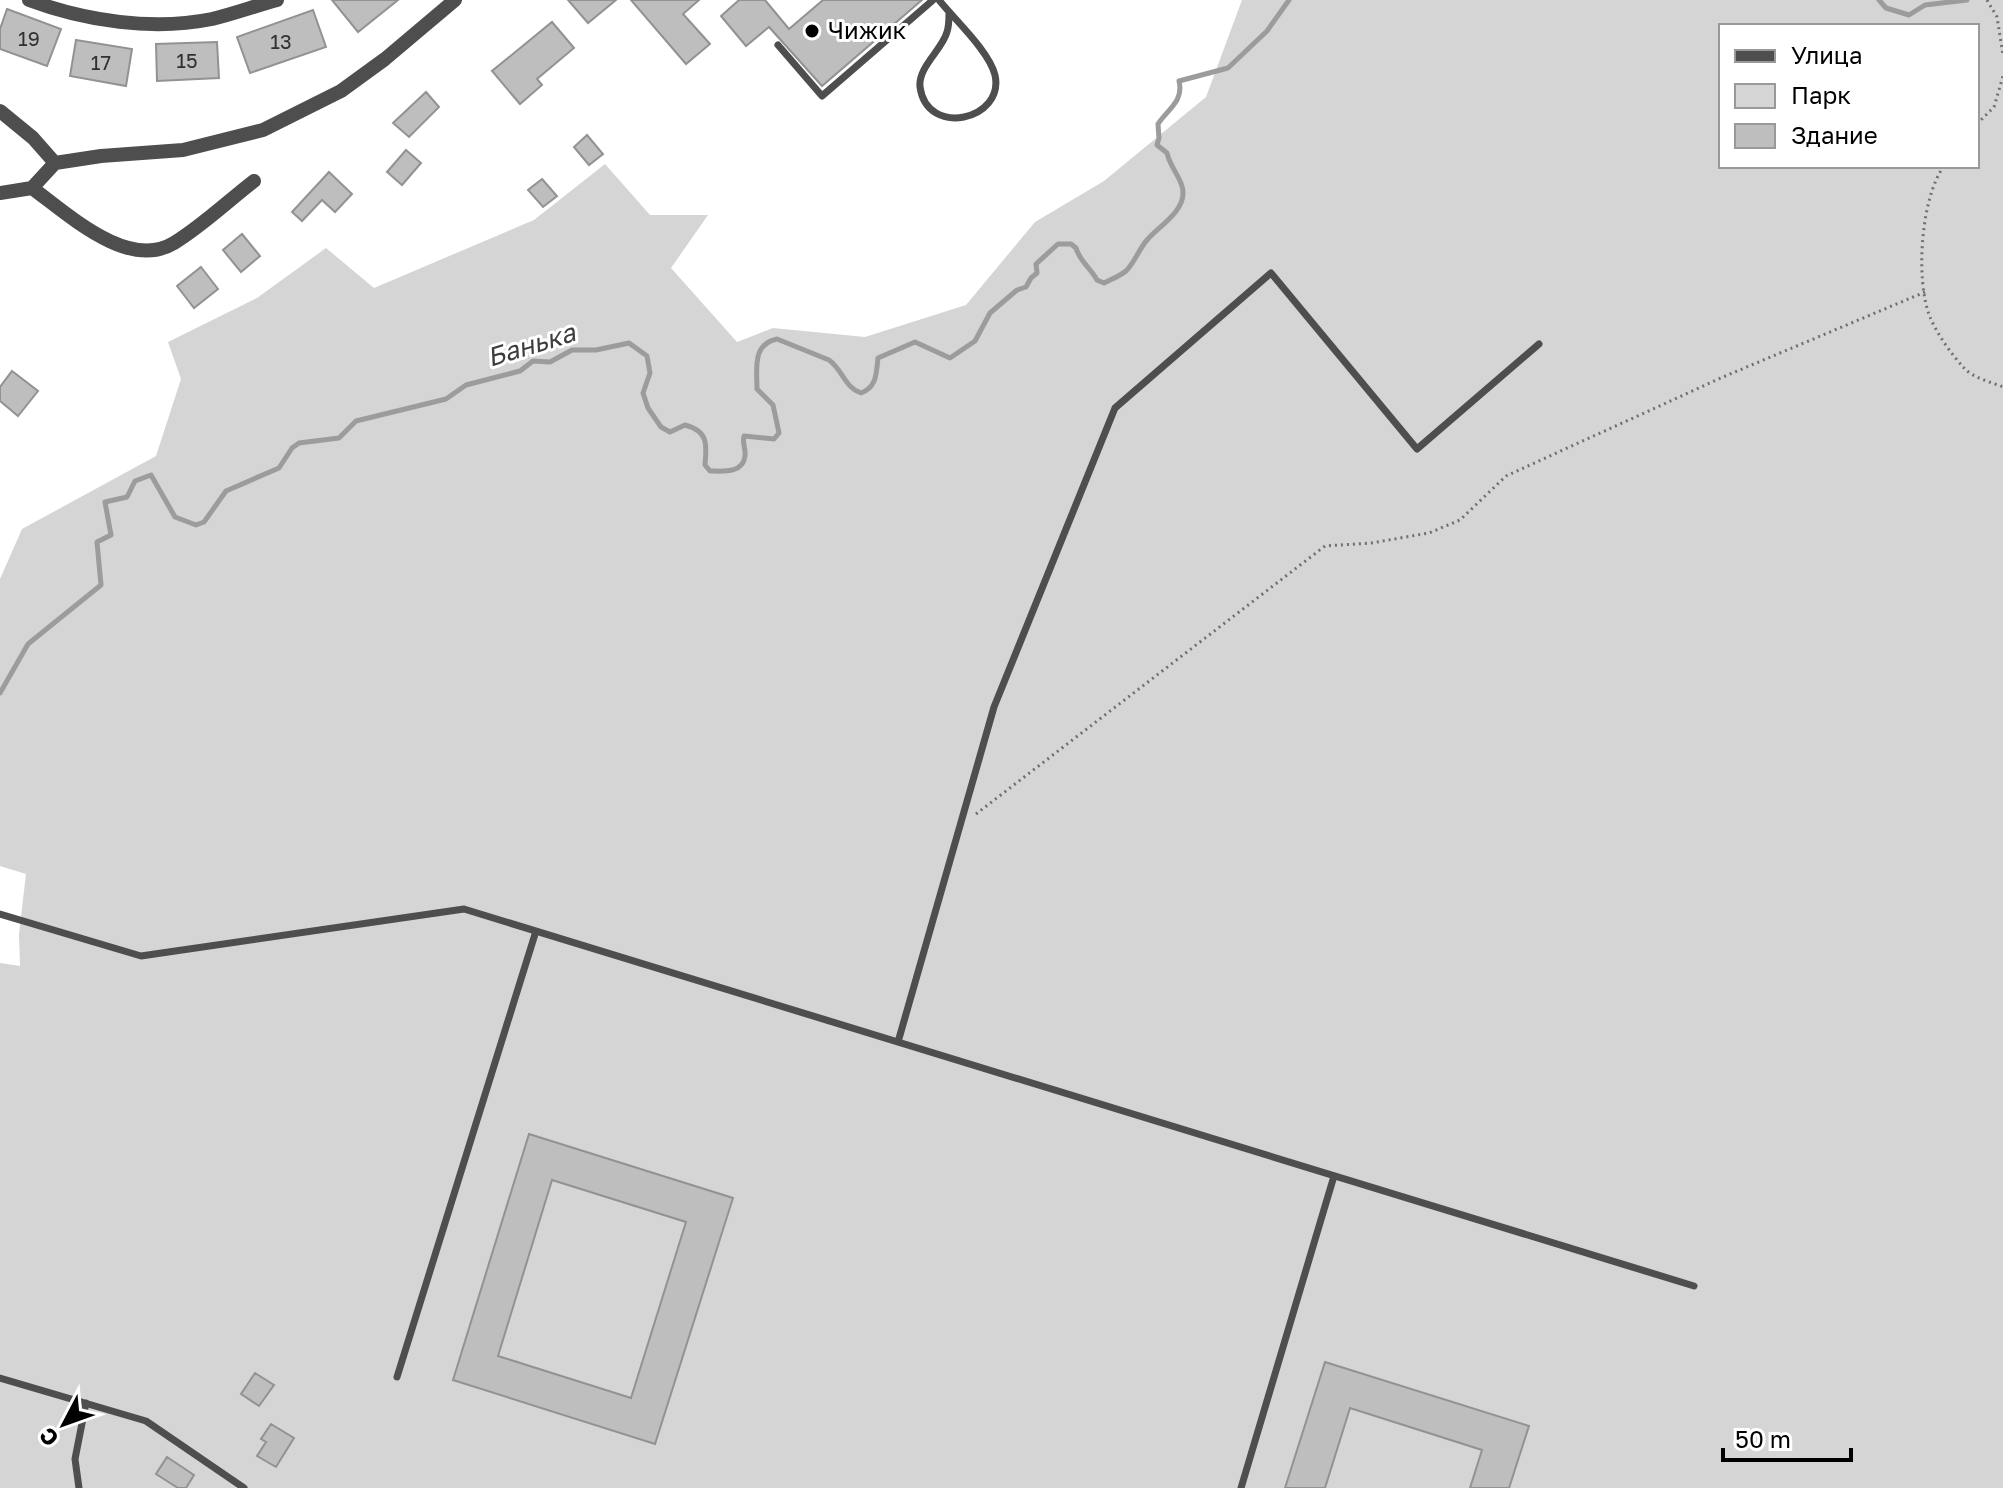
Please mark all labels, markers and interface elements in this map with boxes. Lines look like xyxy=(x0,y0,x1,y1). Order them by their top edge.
place label: Чижик xyxy=(828,15,907,44)
marker: Чижик xyxy=(803,22,821,40)
legend xyxy=(1719,24,1979,168)
house number: 19 xyxy=(18,26,40,50)
house number: 13 xyxy=(270,29,292,53)
text: Улица xyxy=(1791,40,1863,69)
house number: 15 xyxy=(176,48,198,72)
house number: 17 xyxy=(91,50,111,74)
text: Парк xyxy=(1791,80,1851,109)
text: Здание xyxy=(1791,120,1878,149)
water label: Банька xyxy=(483,316,580,373)
north arrow xyxy=(24,1384,104,1464)
scale bar xyxy=(1723,1412,1851,1462)
text: С xyxy=(33,1423,64,1452)
text: 50 m xyxy=(1735,1424,1791,1453)

